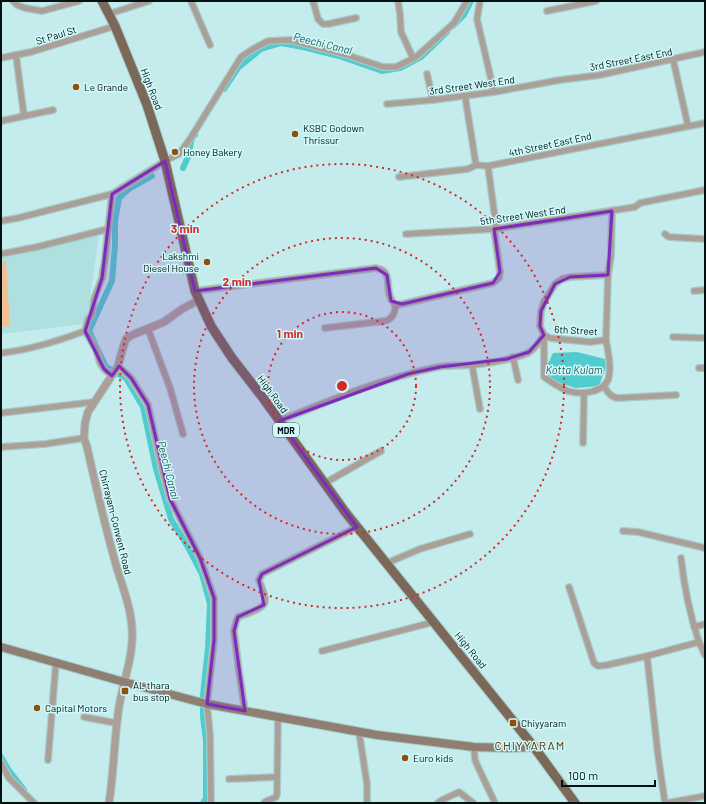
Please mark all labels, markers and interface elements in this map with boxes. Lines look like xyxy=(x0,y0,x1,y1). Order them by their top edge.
street label: St Paul St xyxy=(34,23,78,47)
water label: Peechi Canal xyxy=(292,29,354,57)
street label: 3rd Street East End xyxy=(589,45,673,73)
street label: High Road xyxy=(139,66,165,112)
street label: 3rd Street West End xyxy=(428,73,516,97)
place label: Le Grande xyxy=(84,81,128,93)
marker: Le Grande xyxy=(71,82,81,92)
place label: KSBC Godown Thrissur xyxy=(303,122,364,146)
marker: KSBC Godown Thrissur xyxy=(290,129,300,139)
street label: 4th Street East End xyxy=(508,129,592,159)
place label: Honey Bakery xyxy=(183,146,243,158)
marker: Honey Bakery xyxy=(170,147,180,157)
street label: 5th Street West End xyxy=(479,203,567,227)
text: 3 min xyxy=(171,221,199,235)
place label: Lakshmi Diesel House xyxy=(143,250,199,274)
marker: Lakshmi Diesel House xyxy=(202,257,212,267)
text: 2 min xyxy=(223,274,251,288)
street label: 6th Street xyxy=(554,323,598,337)
text: 1 min xyxy=(277,326,303,340)
water label: Kotta Kulam xyxy=(545,363,603,376)
street label: High Road xyxy=(255,373,291,415)
centre of rings xyxy=(335,379,349,393)
road number: MDR xyxy=(273,423,299,437)
water label: Peechi Canal xyxy=(155,439,183,501)
street label: Chirrayam-Convent Road xyxy=(97,468,135,576)
street label: High Road xyxy=(453,629,489,671)
place label: AL thara bus stop xyxy=(133,679,170,703)
marker: AL thara bus stop xyxy=(120,686,130,696)
place label: Capital Motors xyxy=(45,702,107,714)
marker: Capital Motors xyxy=(32,703,42,713)
place label: Chiyyaram xyxy=(521,717,566,729)
marker: Chiyyaram xyxy=(508,718,518,728)
district label: CHIYYARAM xyxy=(495,738,565,752)
place label: Euro kids xyxy=(413,752,453,764)
marker: Euro kids xyxy=(400,753,410,763)
scale bar xyxy=(562,762,655,788)
text: 100 m xyxy=(568,768,598,782)

